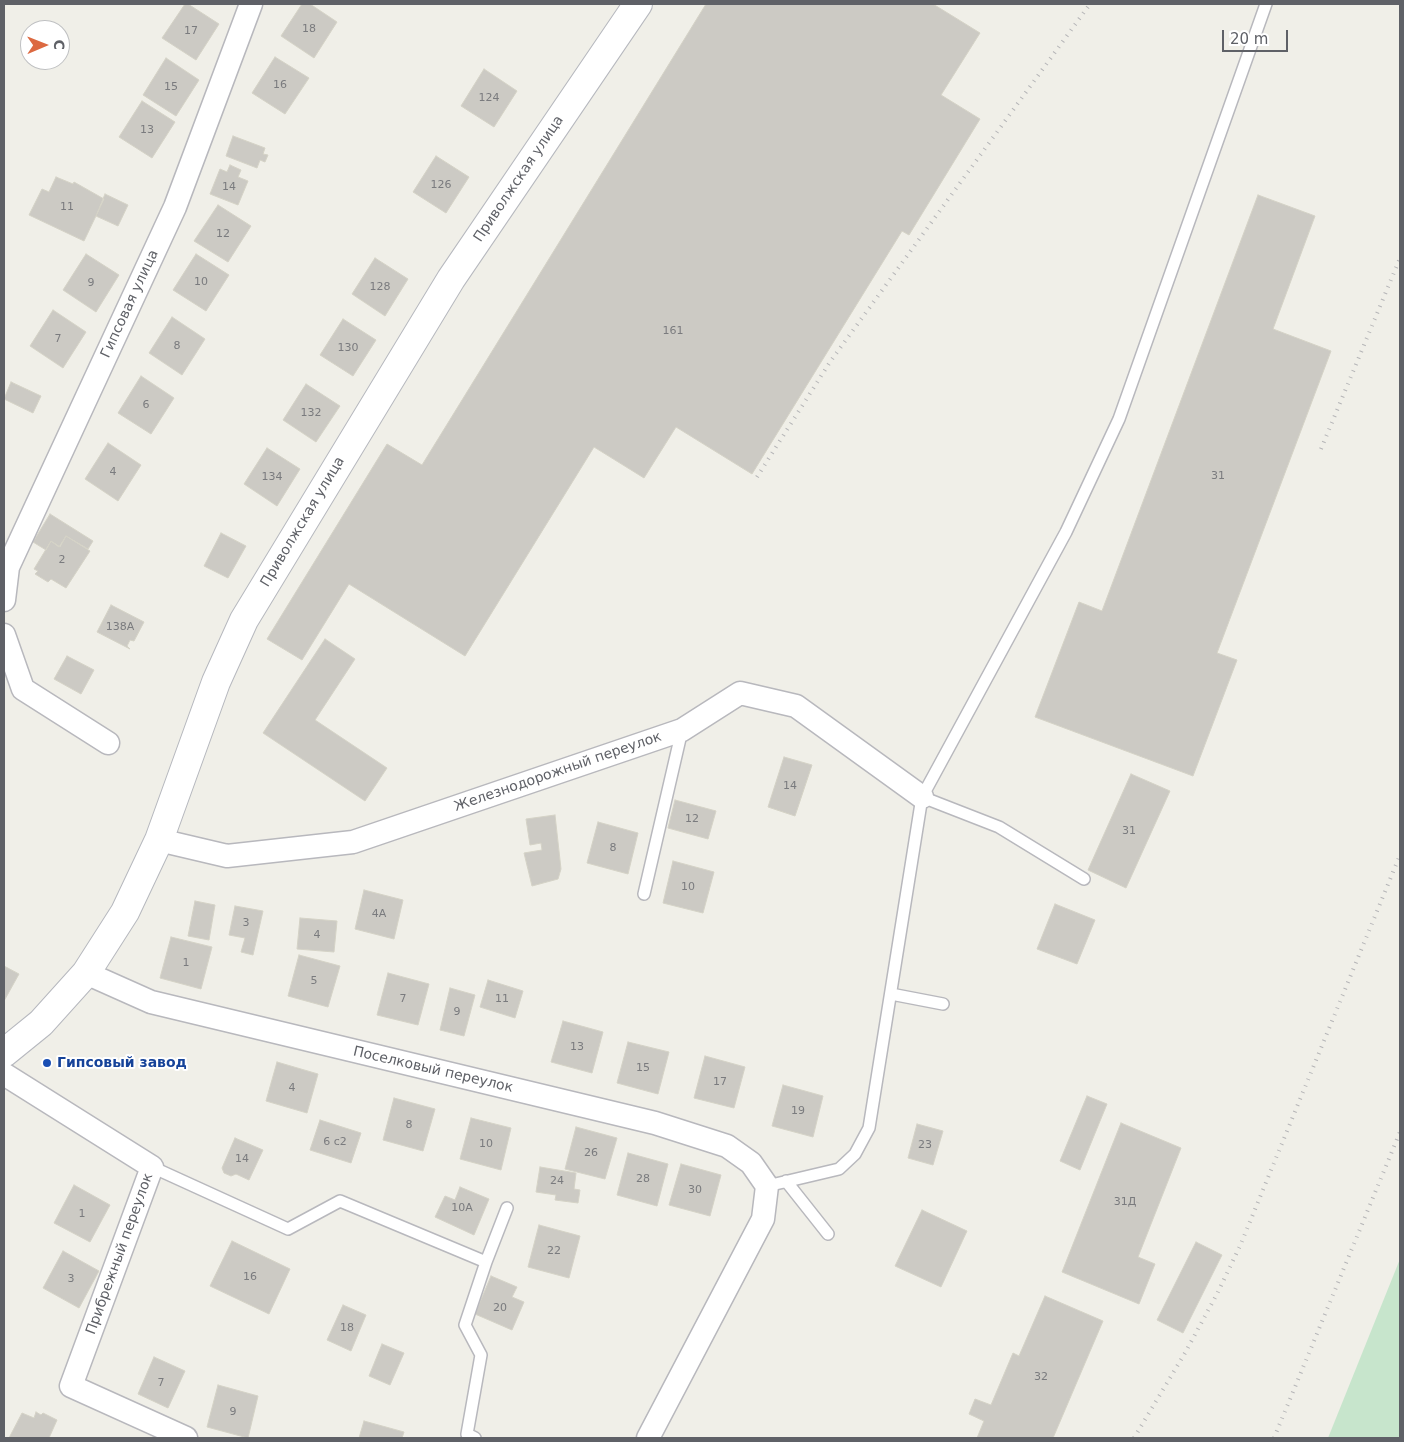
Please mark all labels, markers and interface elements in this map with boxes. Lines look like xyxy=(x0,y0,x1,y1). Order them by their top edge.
north arrow xyxy=(20,20,70,70)
scale bar xyxy=(1224,20,1290,52)
house number: 18 xyxy=(302,22,316,36)
house number: 17 xyxy=(184,24,198,38)
text: 20 m xyxy=(1230,30,1268,48)
text: С xyxy=(51,39,67,50)
house number: 16 xyxy=(273,78,287,92)
house number: 15 xyxy=(164,80,178,94)
house number: 124 xyxy=(479,91,499,105)
street label: Приволжская улица xyxy=(470,113,568,245)
house number: 13 xyxy=(140,123,154,137)
house number: 126 xyxy=(431,178,451,192)
house number: 14 xyxy=(222,180,236,194)
house number: 11 xyxy=(60,200,74,214)
house number: 12 xyxy=(216,227,230,241)
street label: Гипсовая улица xyxy=(98,247,162,361)
house number: 10 xyxy=(194,275,208,289)
house number: 9 xyxy=(88,276,94,290)
house number: 128 xyxy=(370,280,390,294)
house number: 161 xyxy=(663,324,683,338)
house number: 7 xyxy=(55,332,61,346)
house number: 8 xyxy=(174,339,180,353)
house number: 130 xyxy=(338,341,358,355)
house number: 6 xyxy=(143,398,149,412)
house number: 132 xyxy=(301,406,321,420)
street label: Приволжская улица xyxy=(257,454,349,590)
house number: 4 xyxy=(110,465,116,479)
house number: 31 xyxy=(1211,469,1225,483)
house number: 134 xyxy=(262,470,282,484)
house number: 2 xyxy=(59,553,65,567)
house number: 138А xyxy=(106,620,134,634)
street label: Железнодорожный переулок xyxy=(452,729,664,815)
house number: 14 xyxy=(783,779,797,793)
house number: 12 xyxy=(685,812,699,826)
house number: 31 xyxy=(1122,824,1136,838)
house number: 8 xyxy=(610,841,616,855)
house number: 10 xyxy=(681,880,695,894)
house number: 4А xyxy=(372,907,386,921)
house number: 3 xyxy=(243,916,249,930)
house number: 4 xyxy=(314,928,320,942)
house number: 1 xyxy=(183,956,189,970)
house number: 5 xyxy=(311,974,317,988)
house number: 7 xyxy=(400,992,406,1006)
house number: 11 xyxy=(495,992,509,1006)
house number: 9 xyxy=(454,1005,460,1019)
house number: 13 xyxy=(570,1040,584,1054)
street label: Поселковый переулок xyxy=(351,1043,515,1097)
place label: Гипсовый завод xyxy=(57,1055,187,1071)
marker: Гипсовый завод xyxy=(41,1057,53,1069)
house number: 15 xyxy=(636,1061,650,1075)
house number: 17 xyxy=(713,1075,727,1089)
house number: 4 xyxy=(289,1081,295,1095)
house number: 19 xyxy=(791,1104,805,1118)
house number: 8 xyxy=(406,1118,412,1132)
house number: 6 с2 xyxy=(323,1135,347,1149)
house number: 10 xyxy=(479,1137,493,1151)
house number: 23 xyxy=(918,1138,932,1152)
house number: 26 xyxy=(584,1146,598,1160)
house number: 14 xyxy=(235,1152,249,1166)
street label: Прибрежный переулок xyxy=(83,1171,157,1337)
house number: 28 xyxy=(636,1172,650,1186)
house number: 24 xyxy=(550,1174,564,1188)
house number: 30 xyxy=(688,1183,702,1197)
house number: 31Д xyxy=(1114,1195,1136,1209)
house number: 10А xyxy=(451,1201,473,1215)
house number: 1 xyxy=(79,1207,85,1221)
house number: 22 xyxy=(547,1244,561,1258)
house number: 16 xyxy=(243,1270,257,1284)
house number: 3 xyxy=(68,1272,74,1286)
house number: 20 xyxy=(493,1301,507,1315)
house number: 18 xyxy=(340,1321,354,1335)
house number: 32 xyxy=(1034,1370,1048,1384)
house number: 7 xyxy=(158,1376,164,1390)
house number: 9 xyxy=(230,1405,236,1419)

